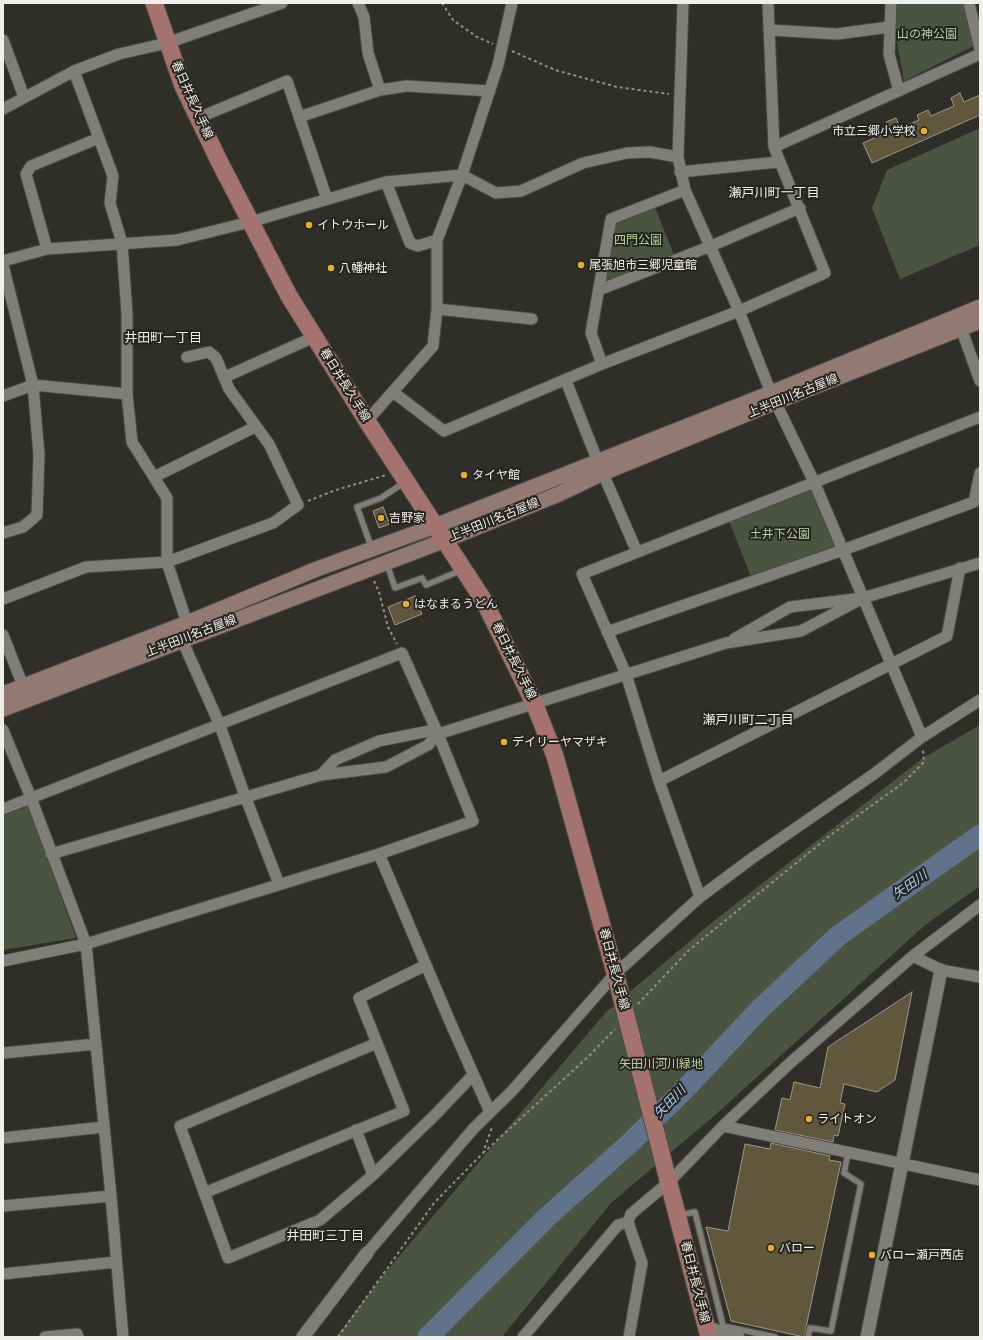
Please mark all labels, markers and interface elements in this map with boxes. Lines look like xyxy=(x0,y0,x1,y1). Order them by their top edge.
park label: 山の神公園 xyxy=(897,27,957,41)
street label: 春日井長久手線 xyxy=(168,59,216,141)
place label: 市立三郷小学校 xyxy=(832,124,916,138)
marker: 市立三郷小学校 xyxy=(919,126,929,136)
district label: 瀬戸川町一丁目 xyxy=(729,185,819,201)
place label: イトウホール xyxy=(317,218,389,232)
marker: イトウホール xyxy=(304,220,314,230)
park label: 四門公園 xyxy=(614,233,662,247)
place label: 尾張旭市三郷児童館 xyxy=(589,258,697,272)
marker: 尾張旭市三郷児童館 xyxy=(576,260,586,270)
place label: 八幡神社 xyxy=(339,261,387,275)
marker: 八幡神社 xyxy=(326,263,336,273)
district label: 井田町一丁目 xyxy=(124,330,202,346)
street label: 春日井長久手線 xyxy=(317,346,373,424)
street label: 上半田川名古屋線 xyxy=(746,371,840,421)
place label: タイヤ館 xyxy=(472,468,520,482)
marker: タイヤ館 xyxy=(459,470,469,480)
street label: 上半田川名古屋線 xyxy=(447,495,541,545)
place label: 吉野家 xyxy=(389,511,425,525)
marker: 吉野家 xyxy=(376,513,386,523)
park label: 土井下公園 xyxy=(750,527,810,541)
place label: はなまるうどん xyxy=(414,597,498,611)
marker: はなまるうどん xyxy=(401,599,411,609)
street label: 上半田川名古屋線 xyxy=(144,612,238,660)
street label: 春日井長久手線 xyxy=(489,620,539,702)
district label: 瀬戸川町二丁目 xyxy=(703,712,793,728)
place label: デイリーヤマザキ xyxy=(512,735,608,749)
marker: デイリーヤマザキ xyxy=(499,737,509,747)
water label: 矢田川 xyxy=(890,867,930,903)
street label: 春日井長久手線 xyxy=(596,927,632,1011)
park label: 矢田川河川緑地 xyxy=(619,1057,703,1071)
water label: 矢田川 xyxy=(651,1083,689,1121)
place label: ライトオン xyxy=(817,1112,877,1126)
marker: ライトオン xyxy=(804,1114,814,1124)
district label: 井田町三丁目 xyxy=(286,1228,364,1244)
street label: 春日井長久手線 xyxy=(678,1240,712,1324)
place label: バロー xyxy=(779,1241,815,1255)
marker: バロー xyxy=(766,1243,776,1253)
place label: バロー瀬戸西店 xyxy=(880,1248,964,1262)
marker: バロー瀬戸西店 xyxy=(867,1250,877,1260)

